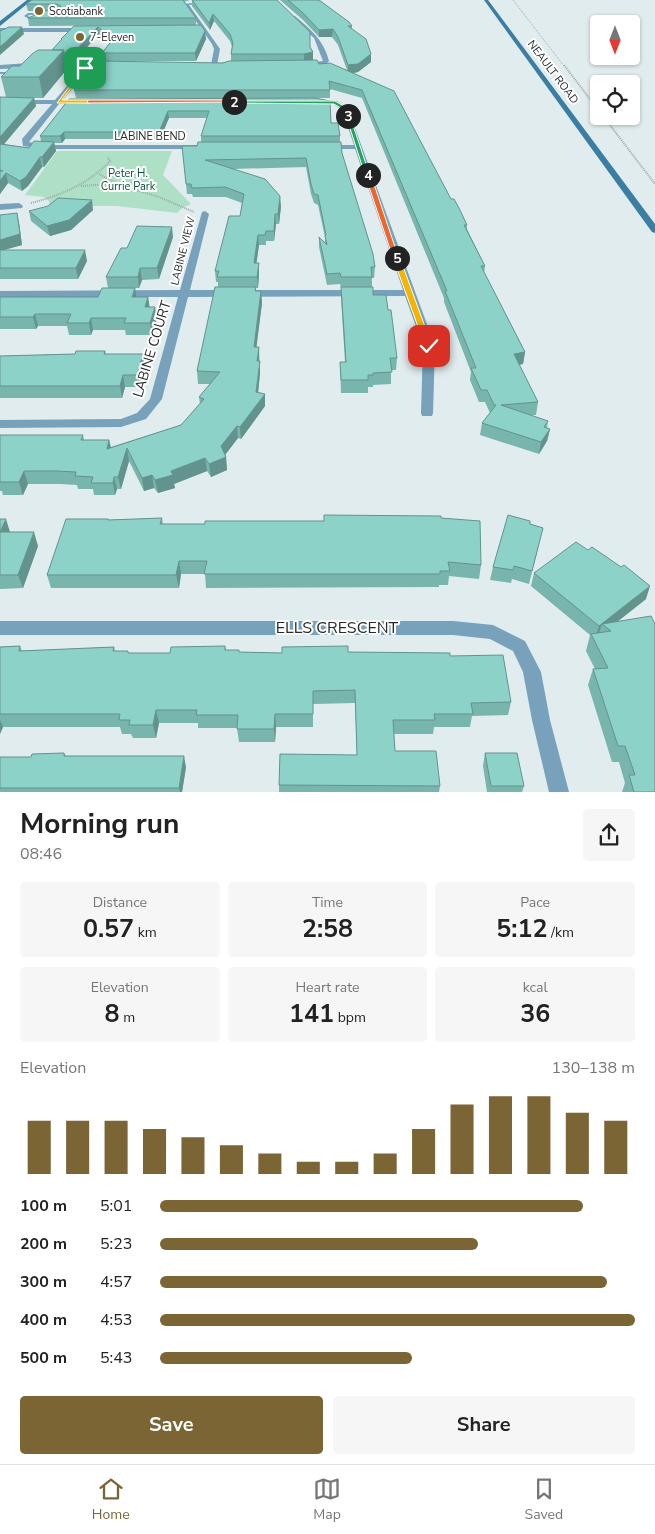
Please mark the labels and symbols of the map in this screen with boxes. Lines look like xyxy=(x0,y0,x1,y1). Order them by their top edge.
place label: Scotiabank xyxy=(49,4,104,19)
marker: Scotiabank xyxy=(33,5,45,17)
north arrow xyxy=(590,15,640,65)
place label: 7-Eleven xyxy=(90,30,134,45)
marker: 7-Eleven xyxy=(74,31,86,43)
street label: NEAULT ROAD xyxy=(524,37,582,107)
pin xyxy=(64,47,106,89)
pin: 2 xyxy=(222,90,246,114)
pin: 3 xyxy=(336,104,360,128)
street label: LABINE BEND xyxy=(114,129,186,144)
pin: 4 xyxy=(356,162,380,188)
park label: Peter H. Currie Park xyxy=(101,166,156,194)
street label: LABINE VIEW xyxy=(167,215,199,287)
pin: 5 xyxy=(384,246,410,270)
street label: LABINE COURT xyxy=(128,298,176,400)
pin xyxy=(408,325,450,367)
street label: ELLS CRESCENT xyxy=(276,617,399,639)

